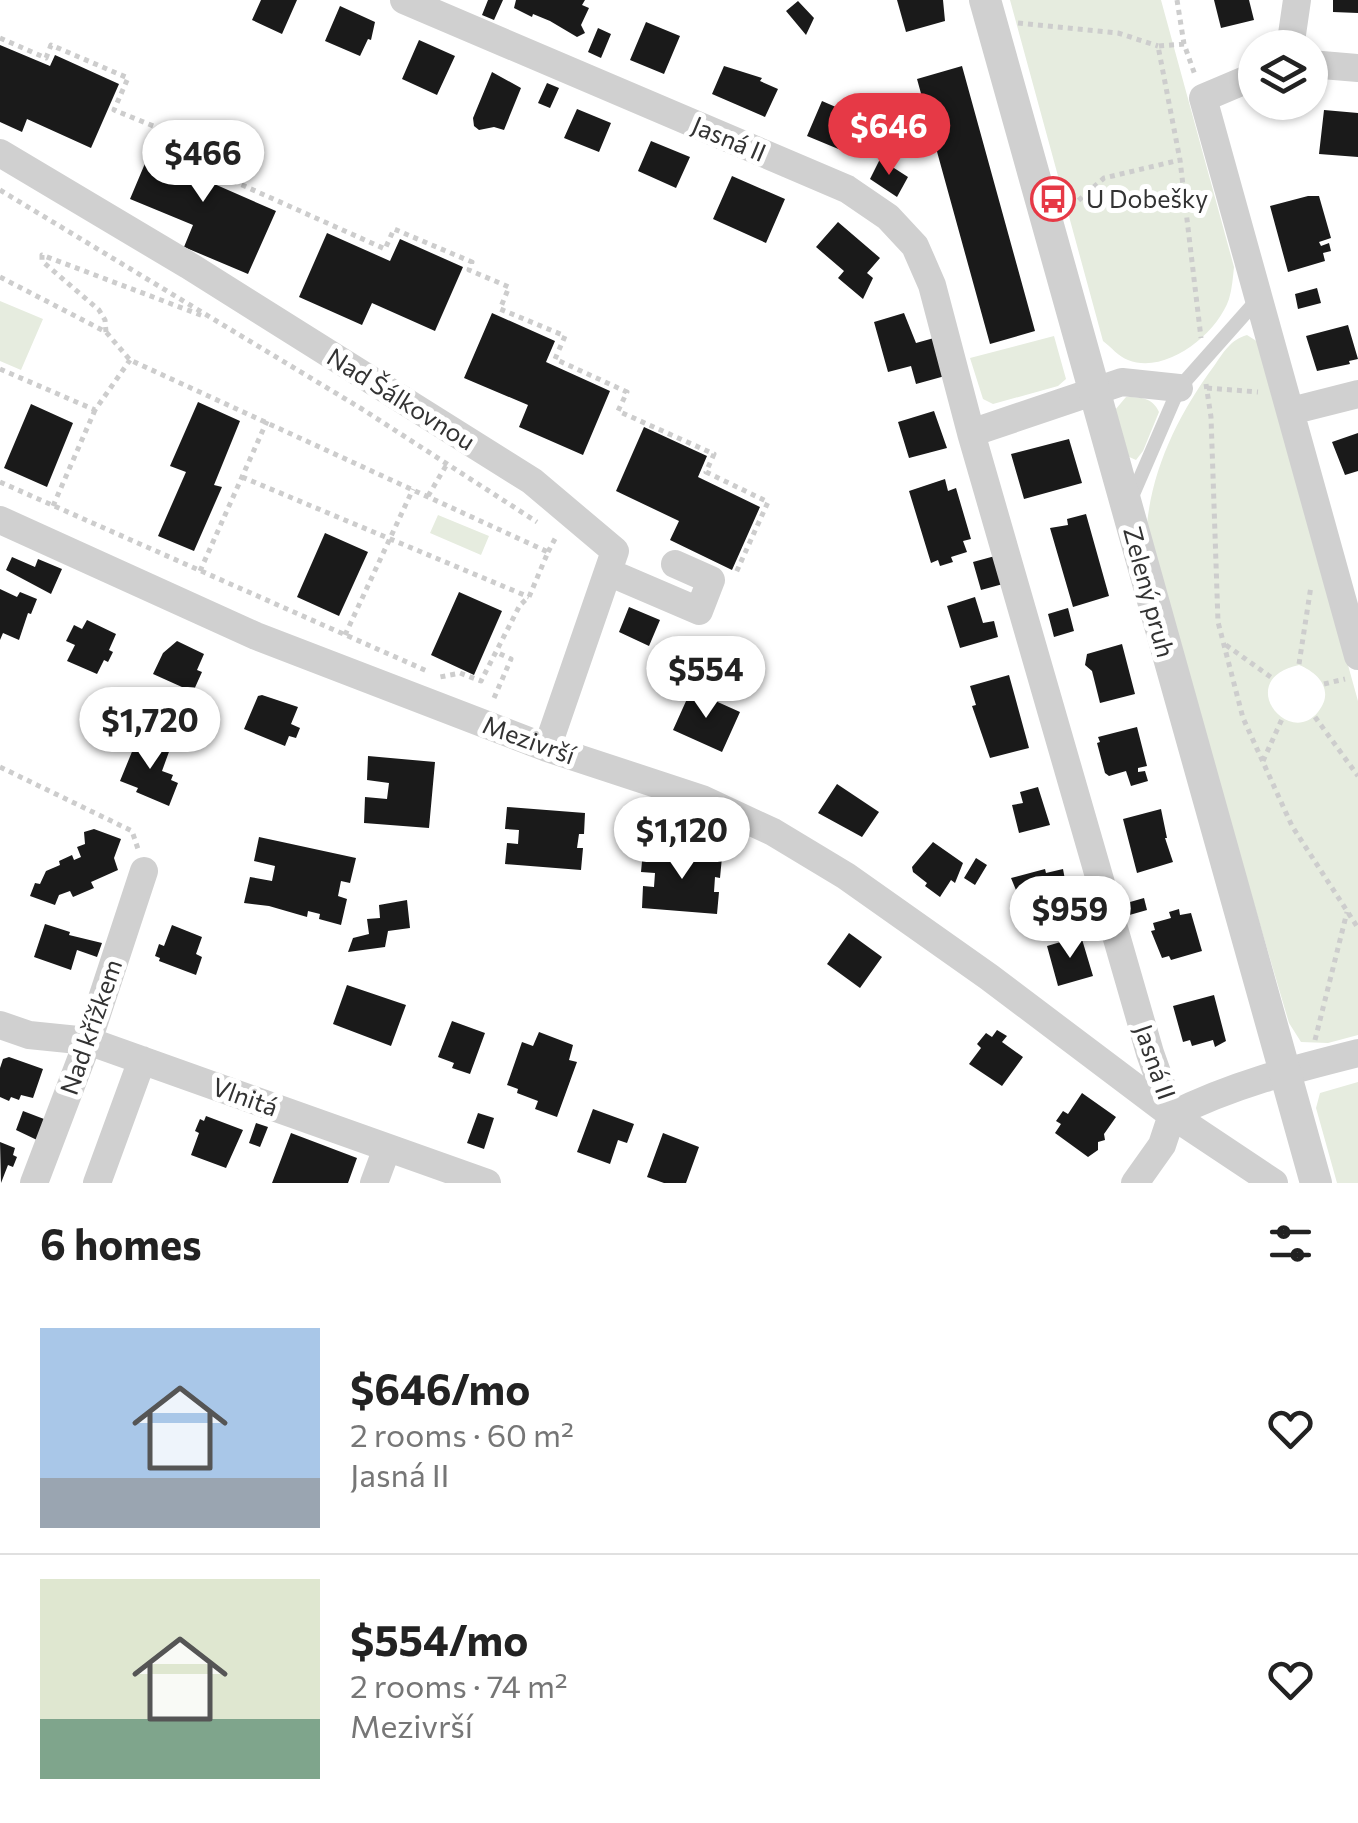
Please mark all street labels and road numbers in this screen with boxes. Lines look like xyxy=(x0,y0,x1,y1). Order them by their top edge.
street label: Jasná II xyxy=(688,109,771,167)
street label: Nad Šálkovnou xyxy=(322,341,481,456)
street label: Zelený pruh xyxy=(1118,523,1182,661)
street label: Mezivrší xyxy=(479,709,581,770)
street label: Nad křížkem xyxy=(53,955,127,1098)
street label: Jasná II xyxy=(1129,1020,1183,1103)
street label: Vlnitá xyxy=(209,1070,282,1122)

